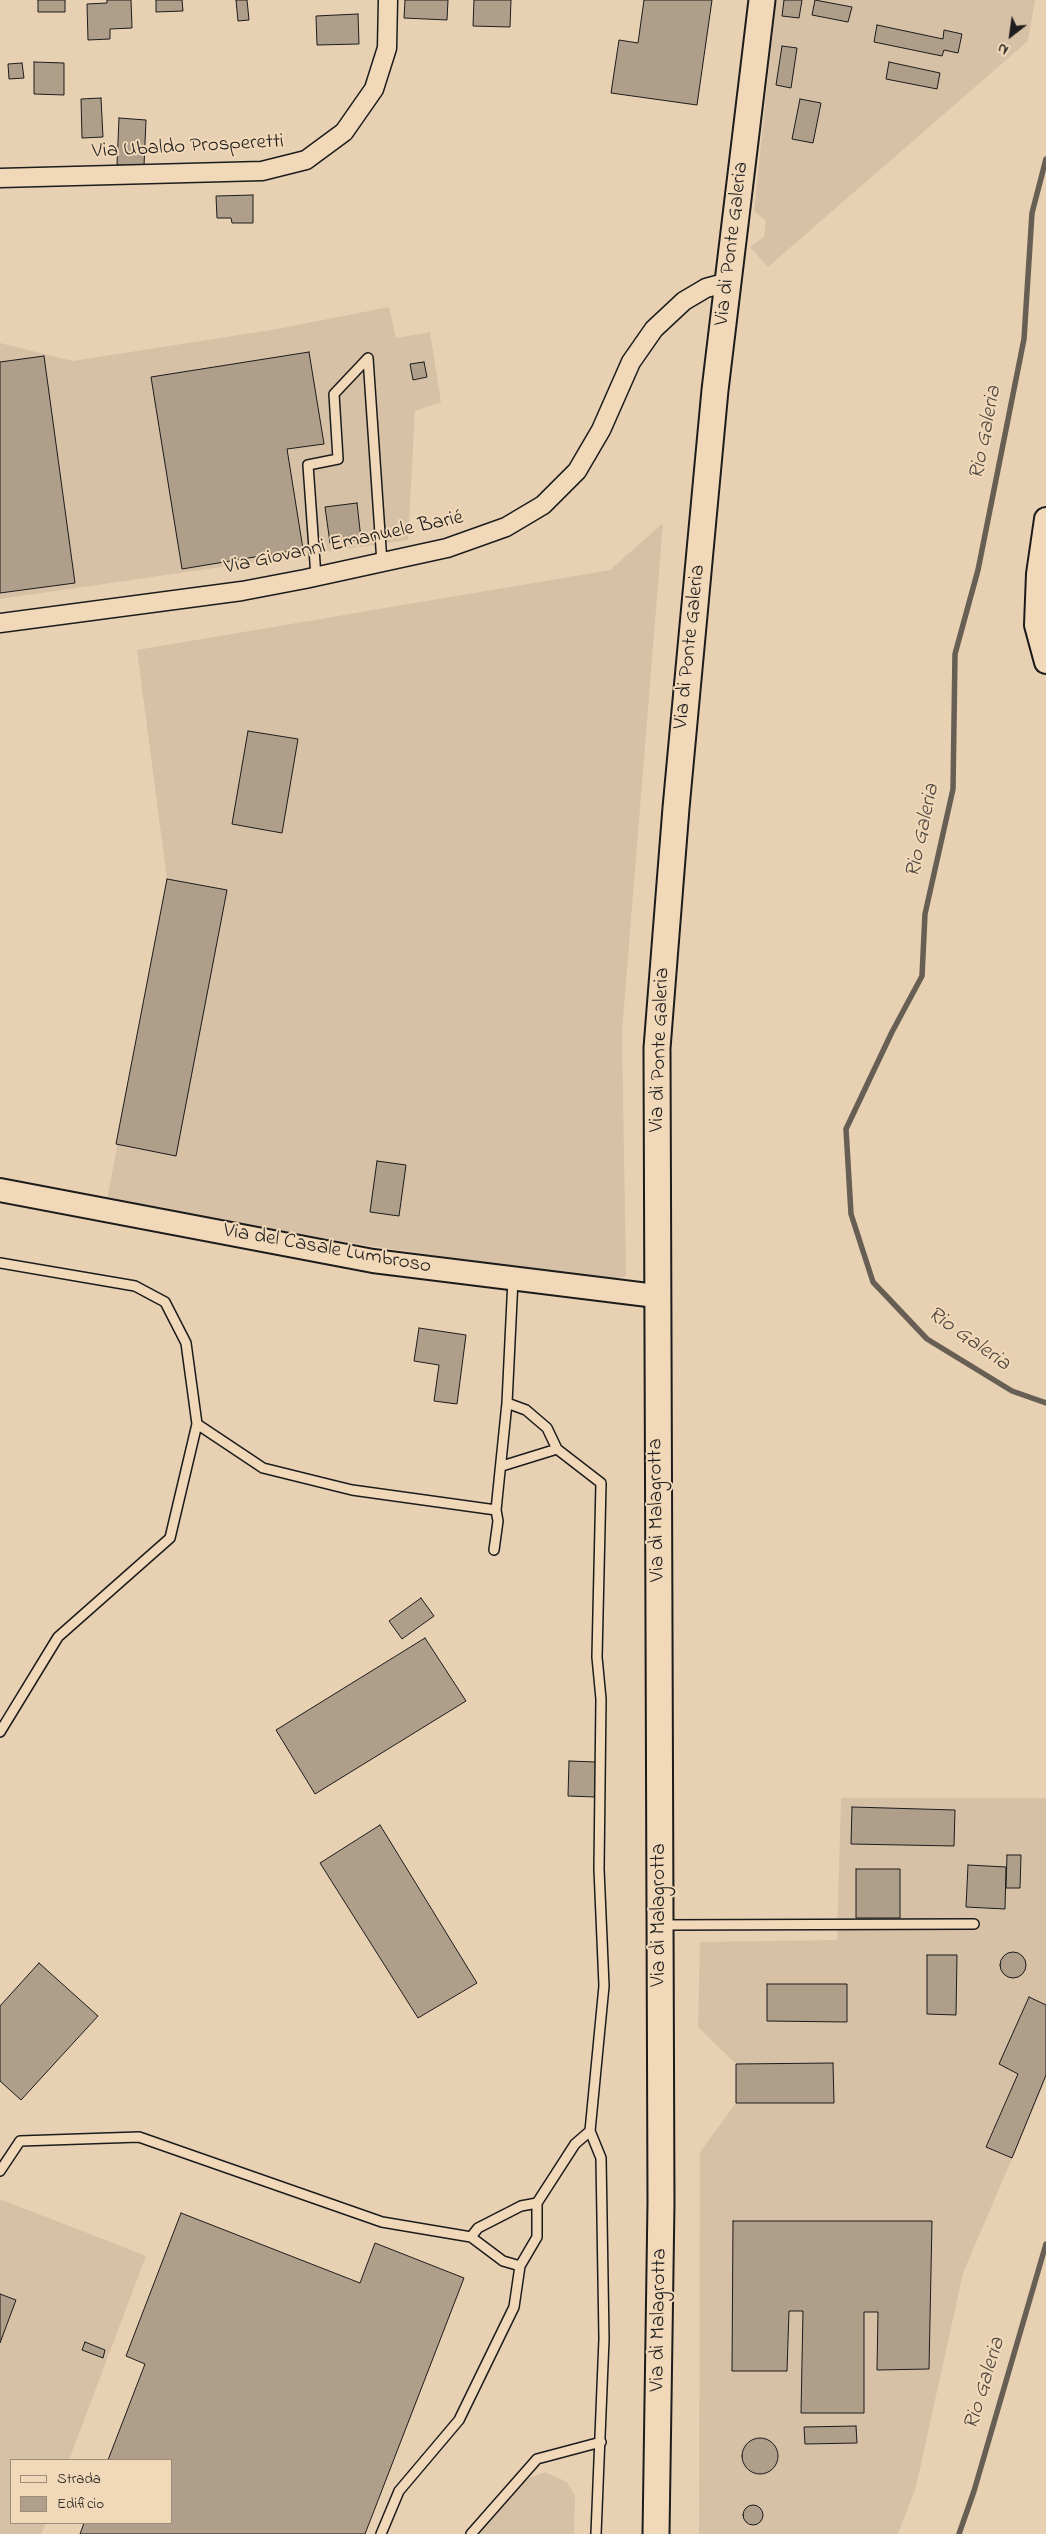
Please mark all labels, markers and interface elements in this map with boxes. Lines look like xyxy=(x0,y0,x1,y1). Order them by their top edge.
north arrow xyxy=(986,10,1036,60)
text: N xyxy=(994,37,1013,60)
street label: Via Ubaldo Prosperetti xyxy=(91,130,285,166)
street label: Via di Ponte Galeria xyxy=(710,161,756,327)
water label: Rio Galeria xyxy=(965,384,1009,482)
street label: Via Giovanni Emanuele Barié xyxy=(222,506,466,582)
street label: Via di Ponte Galeria xyxy=(670,564,712,730)
water label: Rio Galeria xyxy=(901,782,947,880)
street label: Via di Ponte Galeria xyxy=(646,967,676,1133)
street label: Via del Casale Lumbroso xyxy=(221,1219,433,1281)
water label: Rio Galeria xyxy=(922,1302,1014,1378)
street label: Via di Malagrotta xyxy=(644,1438,672,1582)
street label: Via di Malagrotta xyxy=(648,1843,674,1987)
street label: Via di Malagrotta xyxy=(646,2248,674,2392)
water label: Rio Galeria xyxy=(959,2335,1013,2433)
legend xyxy=(10,2459,172,2524)
text: Strada xyxy=(57,2468,101,2490)
text: Edificio xyxy=(57,2493,104,2515)

